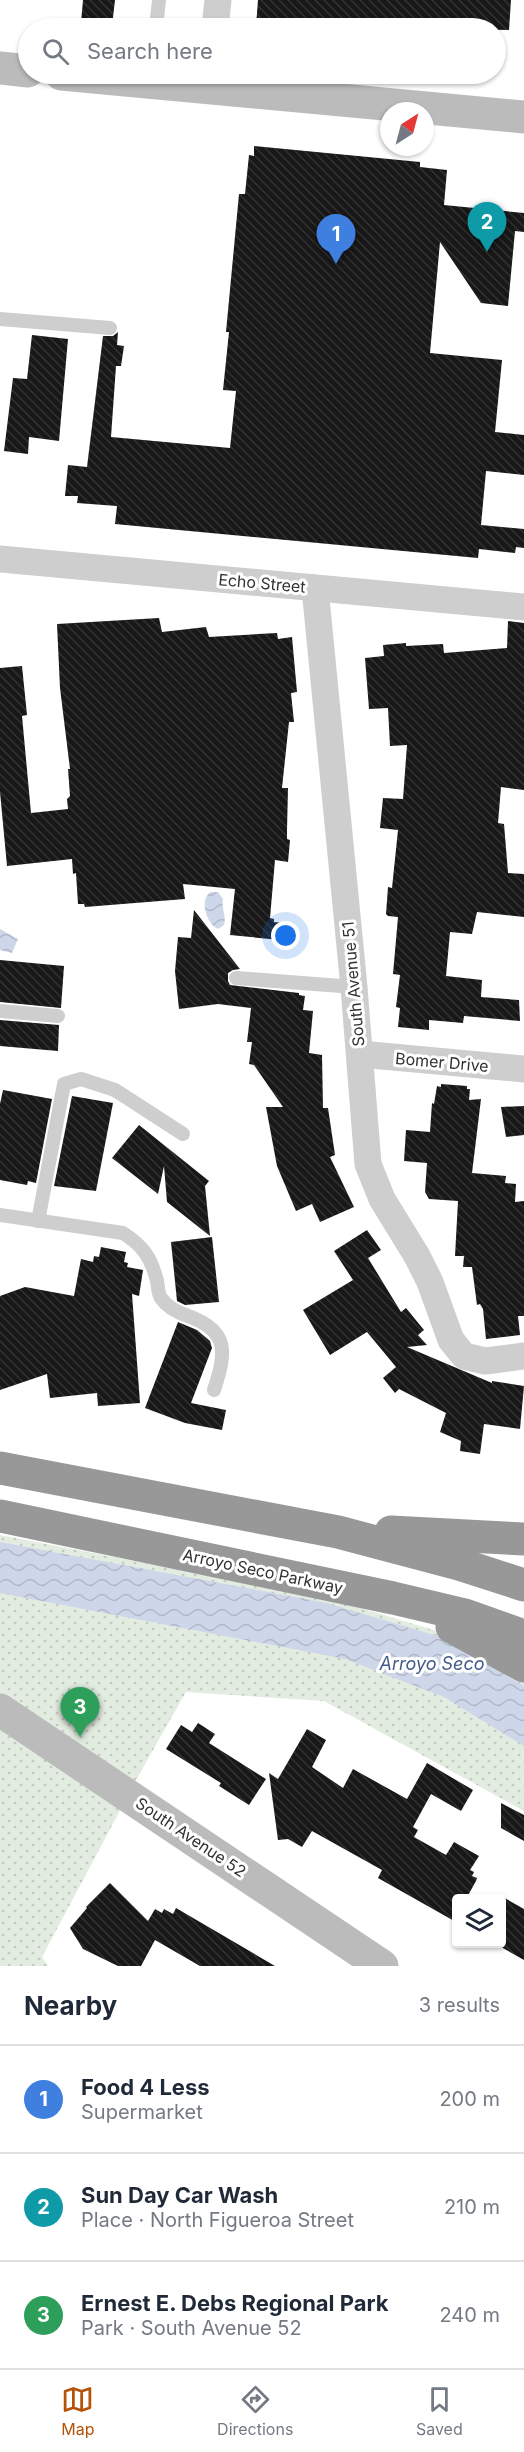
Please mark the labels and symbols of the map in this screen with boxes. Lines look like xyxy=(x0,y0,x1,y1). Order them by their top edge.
north arrow xyxy=(380,102,434,156)
pin: 2 xyxy=(468,202,506,252)
pin: 1 xyxy=(316,214,356,264)
street label: Echo Street xyxy=(218,569,306,597)
your location xyxy=(271,921,300,950)
street label: South Avenue 51 xyxy=(338,921,368,1047)
street label: Bomer Drive xyxy=(394,1048,490,1076)
street label: Arroyo Seco Parkway xyxy=(181,1544,345,1598)
water label: Arroyo Seco xyxy=(378,1653,485,1674)
pin: 3 xyxy=(60,1688,100,1737)
street label: South Avenue 52 xyxy=(132,1793,250,1881)

